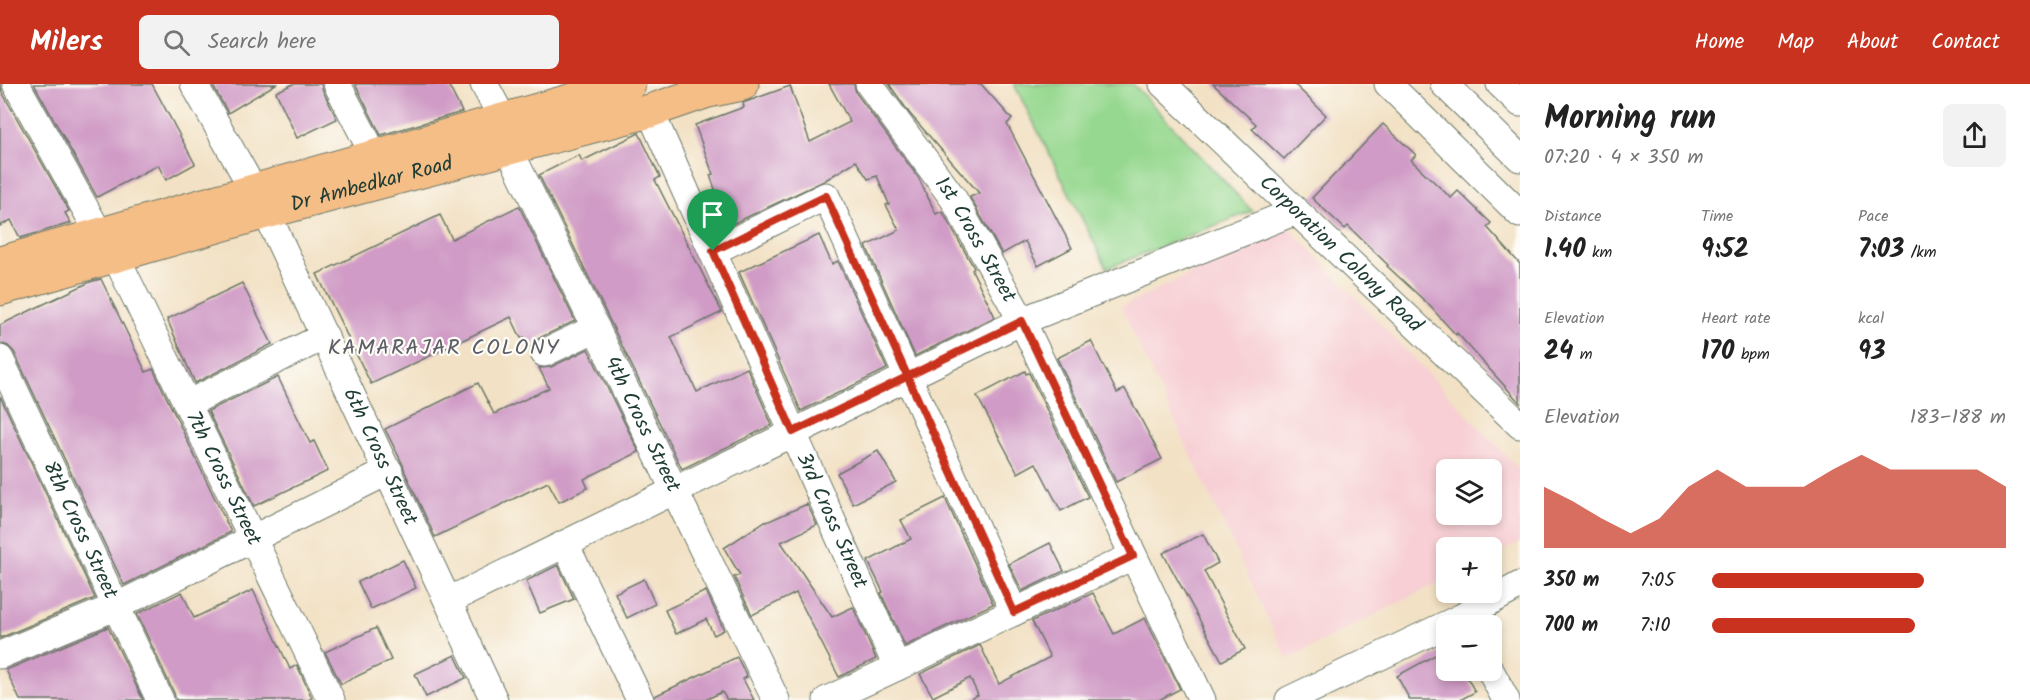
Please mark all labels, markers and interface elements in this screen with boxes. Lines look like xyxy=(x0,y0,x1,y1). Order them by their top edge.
search box xyxy=(139,15,559,69)
text: Milers xyxy=(30,20,103,65)
text: Search here xyxy=(208,25,316,60)
icon: search xyxy=(160,26,193,59)
text: Home xyxy=(1695,26,1744,59)
text: Map xyxy=(1777,26,1814,59)
text: About xyxy=(1847,26,1898,59)
text: Contact xyxy=(1931,26,2000,59)
text: Morning run xyxy=(1544,93,1716,146)
button: share xyxy=(1943,104,2006,167)
text: 07:20 · 4 × 350 m xyxy=(1544,142,1703,174)
street label: Dr Ambedkar Road xyxy=(287,147,457,221)
street label: Corporation Colony Road xyxy=(1251,167,1431,341)
street label: 1st Cross Street xyxy=(926,170,1025,310)
pin xyxy=(687,189,738,251)
icon: arrive xyxy=(696,198,729,231)
text: Distance xyxy=(1544,204,1602,229)
text: Time xyxy=(1701,204,1733,229)
text: Pace xyxy=(1858,204,1889,229)
text: 1.40 xyxy=(1544,229,1586,271)
text: 9:52 xyxy=(1701,229,1749,271)
text: 7:03 xyxy=(1858,229,1904,271)
text: km xyxy=(1586,240,1612,265)
text: /km xyxy=(1904,240,1937,265)
text: Elevation xyxy=(1544,306,1605,331)
text: Heart rate xyxy=(1701,306,1771,331)
text: kcal xyxy=(1858,306,1884,331)
district label: KAMARAJAR COLONY xyxy=(328,331,560,366)
text: 24 xyxy=(1544,331,1573,373)
text: 170 xyxy=(1701,331,1734,373)
text: 93 xyxy=(1858,331,1885,373)
text: m xyxy=(1573,342,1592,367)
text: bpm xyxy=(1734,342,1770,367)
street label: 4th Cross Street xyxy=(595,350,690,499)
street label: 6th Cross Street xyxy=(334,382,427,532)
text: Elevation xyxy=(1544,402,1620,434)
text: 183–188 m xyxy=(1910,402,2006,434)
street label: 7th Cross Street xyxy=(177,405,271,552)
street label: 3rd Cross Street xyxy=(787,447,877,595)
street label: 8th Cross Street xyxy=(34,456,127,605)
map controls xyxy=(1436,459,1502,681)
button: layers xyxy=(1436,459,1502,525)
button: + xyxy=(1436,537,1502,603)
text: 350 m xyxy=(1544,565,1599,597)
text: 7:05 xyxy=(1640,565,1675,597)
text: 700 m xyxy=(1544,610,1598,642)
text: 7:10 xyxy=(1640,610,1670,642)
button: − xyxy=(1436,615,1502,681)

